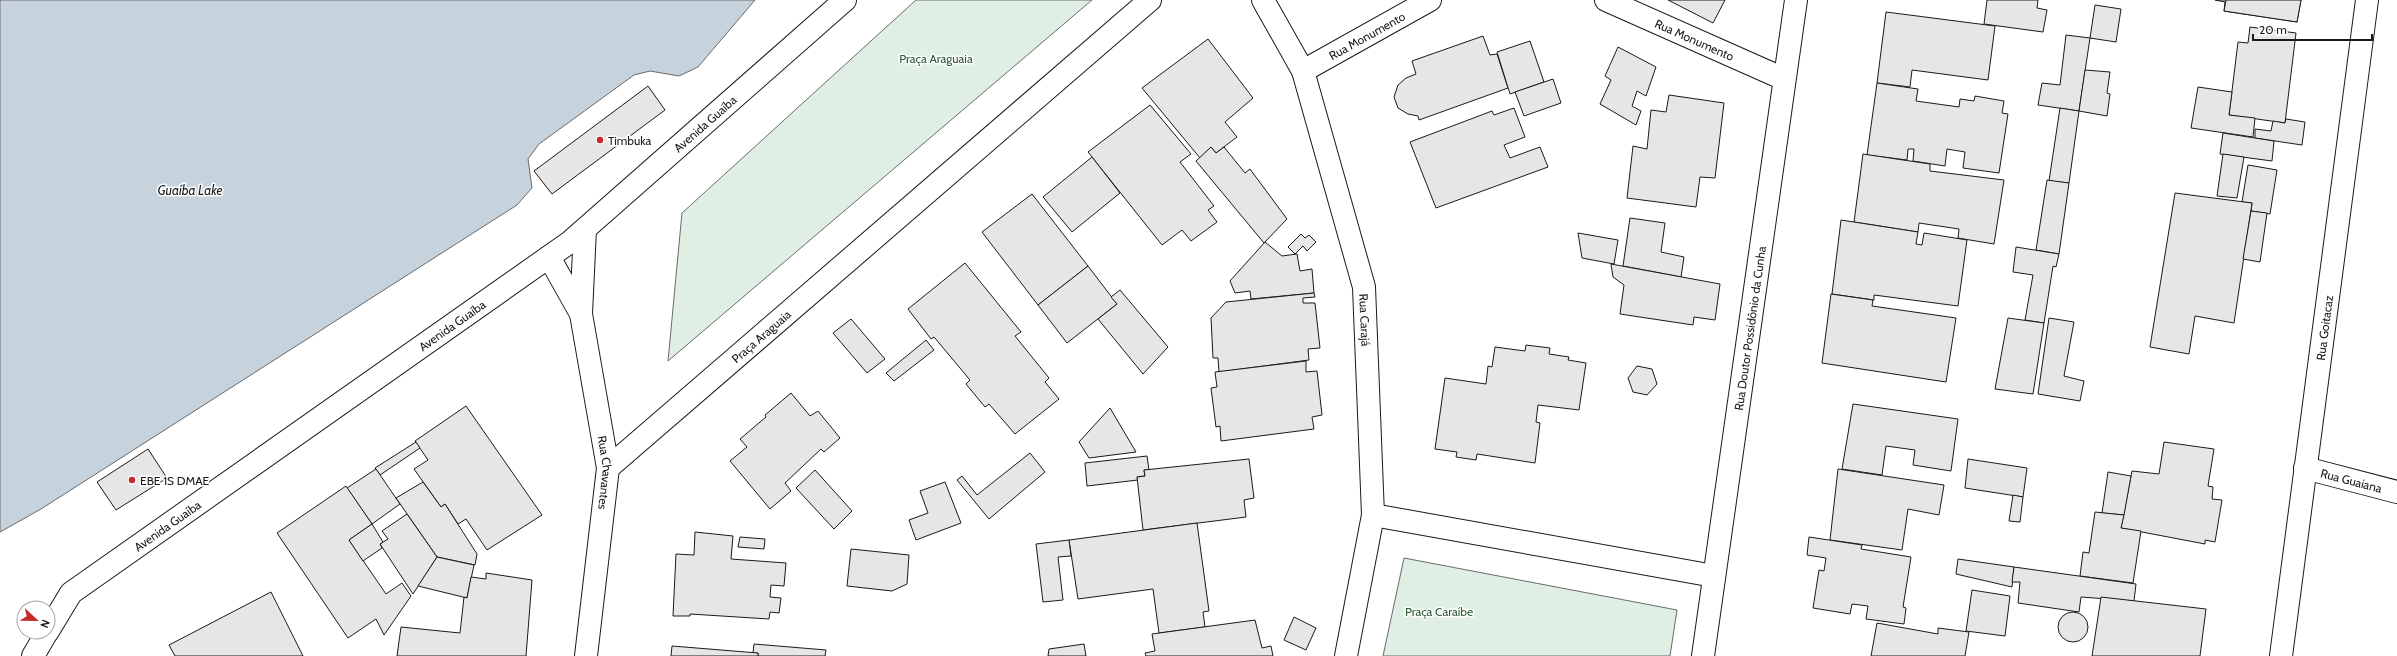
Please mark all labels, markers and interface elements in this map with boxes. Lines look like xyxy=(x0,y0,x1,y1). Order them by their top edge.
street label: Rua Monumento xyxy=(1326,8,1408,63)
street label: Rua Monumento xyxy=(1653,15,1737,64)
scale bar xyxy=(2253,16,2372,42)
text: 20 m xyxy=(2259,22,2287,37)
park label: Praça Araguaia xyxy=(899,51,973,66)
street label: Avenida Guaíba xyxy=(670,92,739,155)
place label: Timbuka xyxy=(608,133,652,148)
marker: Timbuka xyxy=(595,135,605,145)
water label: Guaíba Lake xyxy=(157,182,223,198)
street label: Rua Doutor Possidônio da Cunha xyxy=(1730,245,1769,411)
street label: Rua Carajá xyxy=(1357,293,1374,347)
street label: Rua Goitacaz xyxy=(2312,294,2336,361)
street label: Avenida Guaíba xyxy=(415,296,488,354)
street label: Praça Araguaia xyxy=(728,306,794,366)
street label: Rua Chavantes xyxy=(595,434,616,511)
street label: Rua Guaiana xyxy=(2319,465,2384,495)
place label: EBE 1S DMAE xyxy=(140,473,210,488)
marker: EBE 1S DMAE xyxy=(127,475,137,485)
street label: Avenida Guaíba xyxy=(131,497,204,554)
north arrow xyxy=(16,600,56,640)
park label: Praça Caraíbe xyxy=(1405,604,1473,619)
text: N xyxy=(37,618,53,630)

